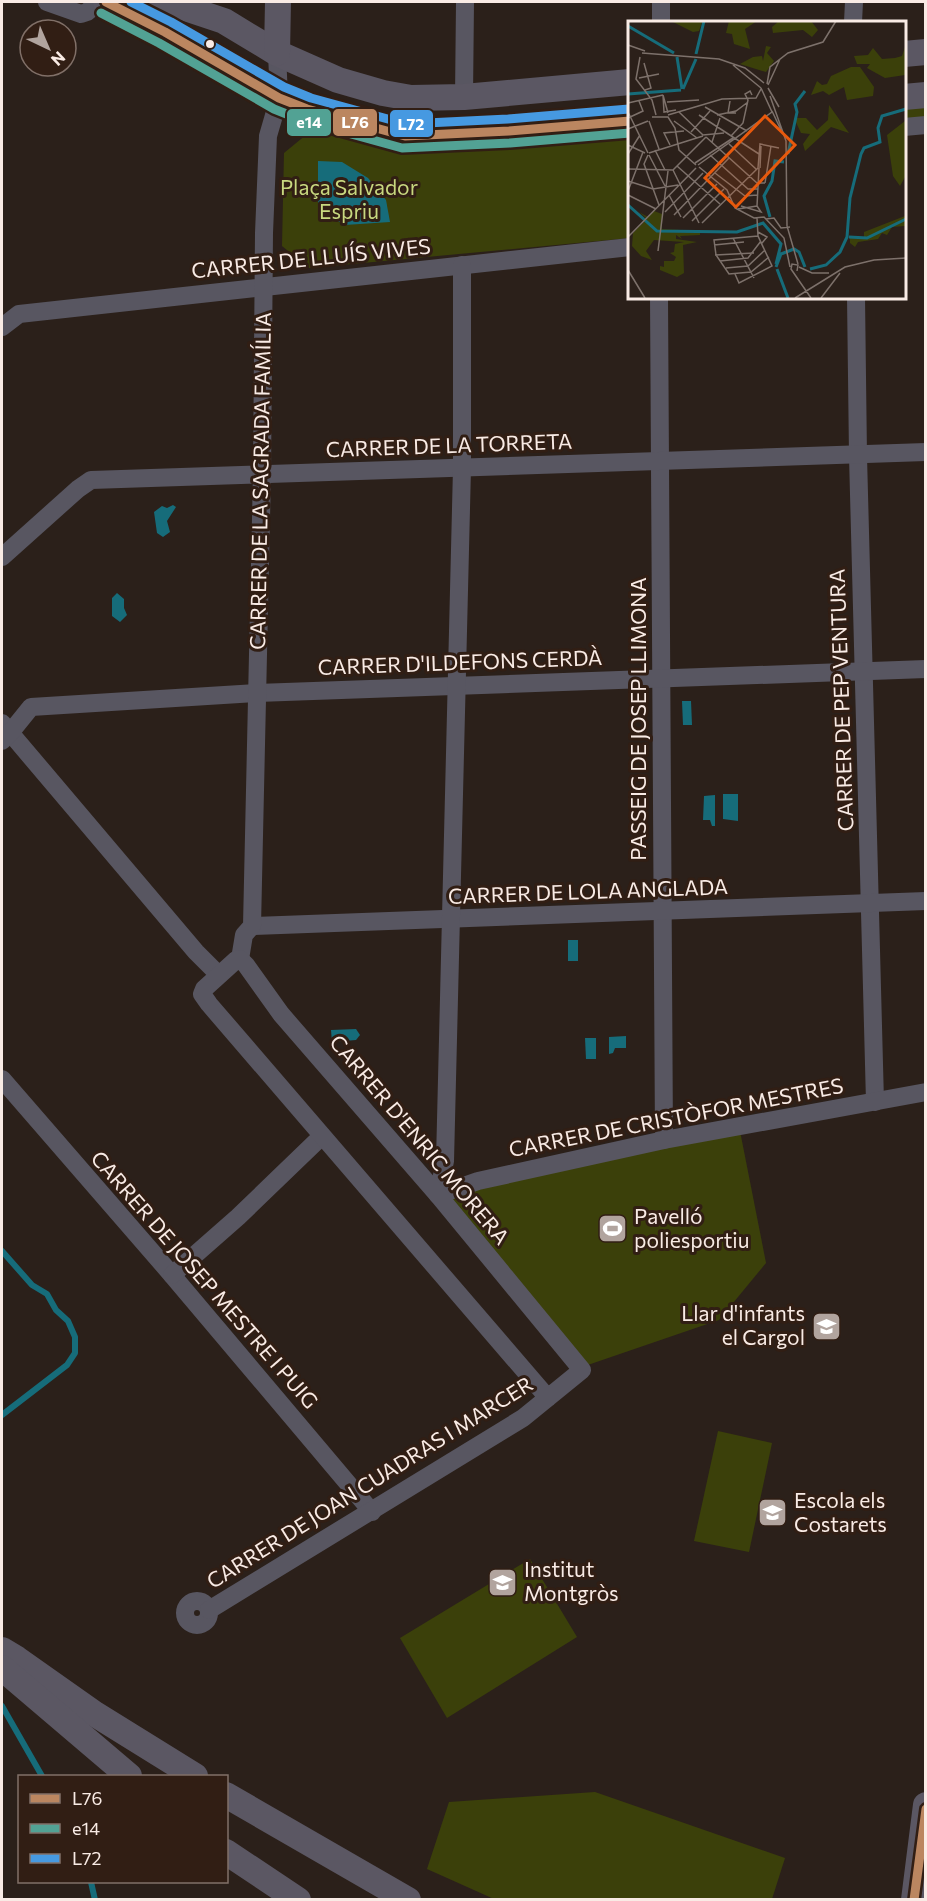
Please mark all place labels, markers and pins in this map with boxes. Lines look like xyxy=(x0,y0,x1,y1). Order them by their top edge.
unlabelled marker xyxy=(204,38,216,50)
place label: Pavelló poliesportiu xyxy=(634,1203,749,1252)
sports icon: Pavelló poliesportiu xyxy=(597,1213,629,1245)
place label: Llar d'infants el Cargol xyxy=(681,1300,805,1349)
school or university icon: Llar d'infants el Cargol xyxy=(810,1310,842,1342)
place label: Escola els Costarets xyxy=(794,1487,887,1536)
school or university icon: Escola els Costarets xyxy=(757,1497,789,1529)
place label: Institut Montgròs xyxy=(524,1556,619,1605)
school or university icon: Institut Montgròs xyxy=(487,1566,519,1598)

